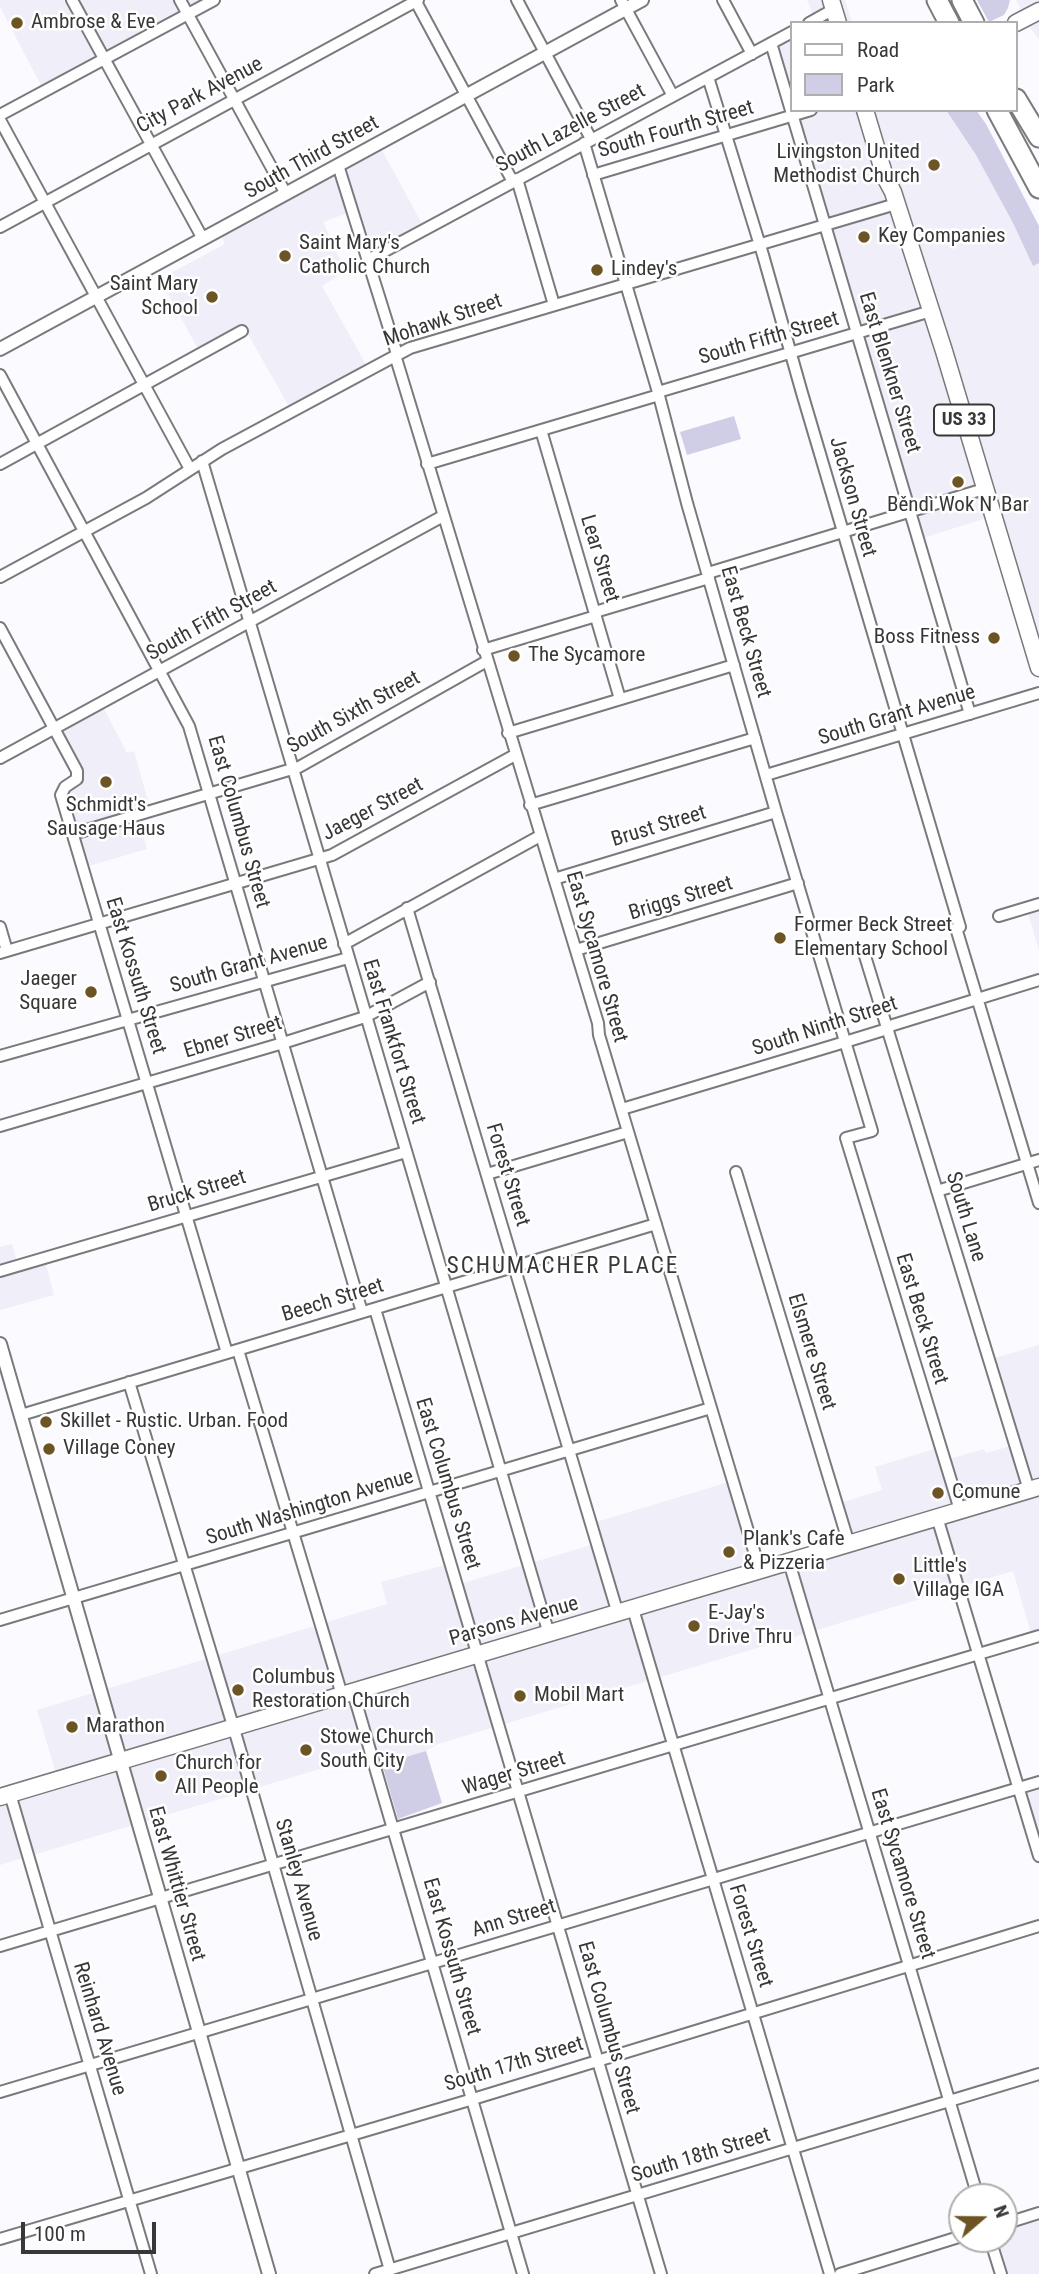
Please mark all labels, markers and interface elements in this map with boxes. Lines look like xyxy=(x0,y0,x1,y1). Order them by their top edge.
place label: Ambrose & Eve xyxy=(31,10,155,36)
marker: Ambrose & Eve xyxy=(9,15,25,31)
legend xyxy=(790,21,1018,112)
text: Road xyxy=(857,38,899,62)
street label: City Park Avenue xyxy=(133,52,267,140)
text: Park xyxy=(857,73,894,97)
street label: South Lazelle Street xyxy=(492,79,650,179)
street label: South Fourth Street xyxy=(595,96,757,164)
street label: South Third Street xyxy=(241,111,383,205)
place label: Livingston United Methodist Church xyxy=(773,140,920,190)
marker: Livingston United Methodist Church xyxy=(926,157,942,173)
place label: Key Companies xyxy=(878,224,1006,250)
marker: Key Companies xyxy=(856,229,872,245)
place label: Saint Mary's Catholic Church xyxy=(299,231,430,281)
marker: Saint Mary's Catholic Church xyxy=(277,248,293,264)
place label: Lindey's xyxy=(611,257,677,283)
marker: Lindey's xyxy=(589,262,605,278)
place label: Saint Mary School xyxy=(110,272,198,322)
marker: Saint Mary School xyxy=(204,289,220,305)
street label: Mohawk Street xyxy=(380,289,506,353)
street label: East Blenkner Street xyxy=(852,289,926,457)
street label: South Fifth Street xyxy=(696,307,842,371)
road number: US 33 xyxy=(934,404,994,436)
street label: Jackson Street xyxy=(823,434,881,560)
marker: Běndì Wok N’ Bar xyxy=(950,474,966,490)
place label: Běndì Wok N’ Bar xyxy=(887,493,1029,519)
street label: Lear Street xyxy=(574,512,624,606)
street label: East Beck Street xyxy=(714,563,776,701)
street label: South Fifth Street xyxy=(143,575,281,667)
place label: Boss Fitness xyxy=(874,625,980,651)
marker: Boss Fitness xyxy=(986,630,1002,646)
place label: The Sycamore xyxy=(528,643,645,669)
marker: The Sycamore xyxy=(506,648,522,664)
street label: South Sixth Street xyxy=(283,666,425,760)
street label: South Grant Avenue xyxy=(815,680,979,752)
street label: East Columbus Street xyxy=(201,733,275,911)
street label: Jaeger Street xyxy=(318,773,428,847)
marker: Schmidt's Sausage Haus xyxy=(98,774,114,790)
place label: Schmidt's Sausage Haus xyxy=(47,793,165,843)
street label: Brust Street xyxy=(609,801,709,853)
street label: East Sycamore Street xyxy=(560,869,632,1045)
street label: Briggs Street xyxy=(626,871,736,927)
street label: East Kossuth Street xyxy=(99,895,171,1057)
place label: Former Beck Street Elementary School xyxy=(794,913,952,963)
street label: South Grant Avenue xyxy=(167,930,331,1000)
marker: Former Beck Street Elementary School xyxy=(772,930,788,946)
street label: East Frankfort Street xyxy=(356,957,430,1127)
place label: Jaeger Square xyxy=(19,967,77,1017)
marker: Jaeger Square xyxy=(83,984,99,1000)
street label: South Ninth Street xyxy=(749,992,901,1062)
street label: Ebner Street xyxy=(181,1011,285,1065)
street label: Forest Street xyxy=(479,1120,535,1230)
street label: Bruck Street xyxy=(145,1165,249,1219)
street label: South Lane xyxy=(939,1169,991,1265)
street label: East Beck Street xyxy=(889,1250,953,1388)
district label: SCHUMACHER PLACE xyxy=(449,1253,677,1281)
street label: Beech Street xyxy=(279,1274,387,1328)
street label: Elsmere Street xyxy=(781,1291,841,1413)
street label: East Columbus Street xyxy=(409,1395,485,1573)
place label: Skillet - Rustic. Urban. Food xyxy=(60,1409,288,1435)
marker: Skillet - Rustic. Urban. Food xyxy=(38,1414,54,1430)
place label: Village Coney xyxy=(63,1436,175,1462)
marker: Village Coney xyxy=(41,1441,57,1457)
street label: South Washington Avenue xyxy=(203,1464,417,1552)
place label: Comune xyxy=(952,1480,1020,1506)
marker: Comune xyxy=(930,1485,946,1501)
place label: Plank's Cafe & Pizzeria xyxy=(743,1527,845,1577)
marker: Plank's Cafe & Pizzeria xyxy=(721,1544,737,1560)
place label: Little's Village IGA xyxy=(913,1554,1004,1604)
marker: Little's Village IGA xyxy=(891,1571,907,1587)
street label: Parsons Avenue xyxy=(447,1592,581,1652)
place label: E-Jay's Drive Thru xyxy=(708,1601,792,1651)
marker: E-Jay's Drive Thru xyxy=(686,1618,702,1634)
place label: Columbus Restoration Church xyxy=(252,1665,410,1715)
marker: Columbus Restoration Church xyxy=(230,1682,246,1698)
place label: Mobil Mart xyxy=(534,1683,624,1709)
marker: Mobil Mart xyxy=(512,1688,528,1704)
place label: Marathon xyxy=(86,1714,165,1740)
marker: Marathon xyxy=(64,1719,80,1735)
place label: Stowe Church South City xyxy=(320,1725,434,1775)
marker: Stowe Church South City xyxy=(298,1742,314,1758)
street label: Wager Street xyxy=(459,1746,569,1802)
place label: Church for All People xyxy=(175,1751,262,1801)
marker: Church for All People xyxy=(153,1768,169,1784)
street label: East Sycamore Street xyxy=(864,1786,940,1962)
street label: East Whittier Street xyxy=(142,1804,210,1964)
street label: Stanley Avenue xyxy=(269,1816,327,1944)
street label: East Kossuth Street xyxy=(416,1875,486,2039)
street label: Forest Street xyxy=(722,1881,778,1991)
street label: Ann Street xyxy=(469,1894,559,1944)
street label: East Columbus Street xyxy=(571,1939,645,2117)
street label: Reinhard Avenue xyxy=(67,1959,131,2099)
street label: South 17th Street xyxy=(442,2032,586,2098)
street label: South 18th Street xyxy=(629,2123,773,2189)
north arrow xyxy=(948,2183,1018,2253)
text: N xyxy=(989,2202,1014,2221)
scale bar xyxy=(24,2208,159,2252)
text: 100 m xyxy=(34,2222,86,2246)

